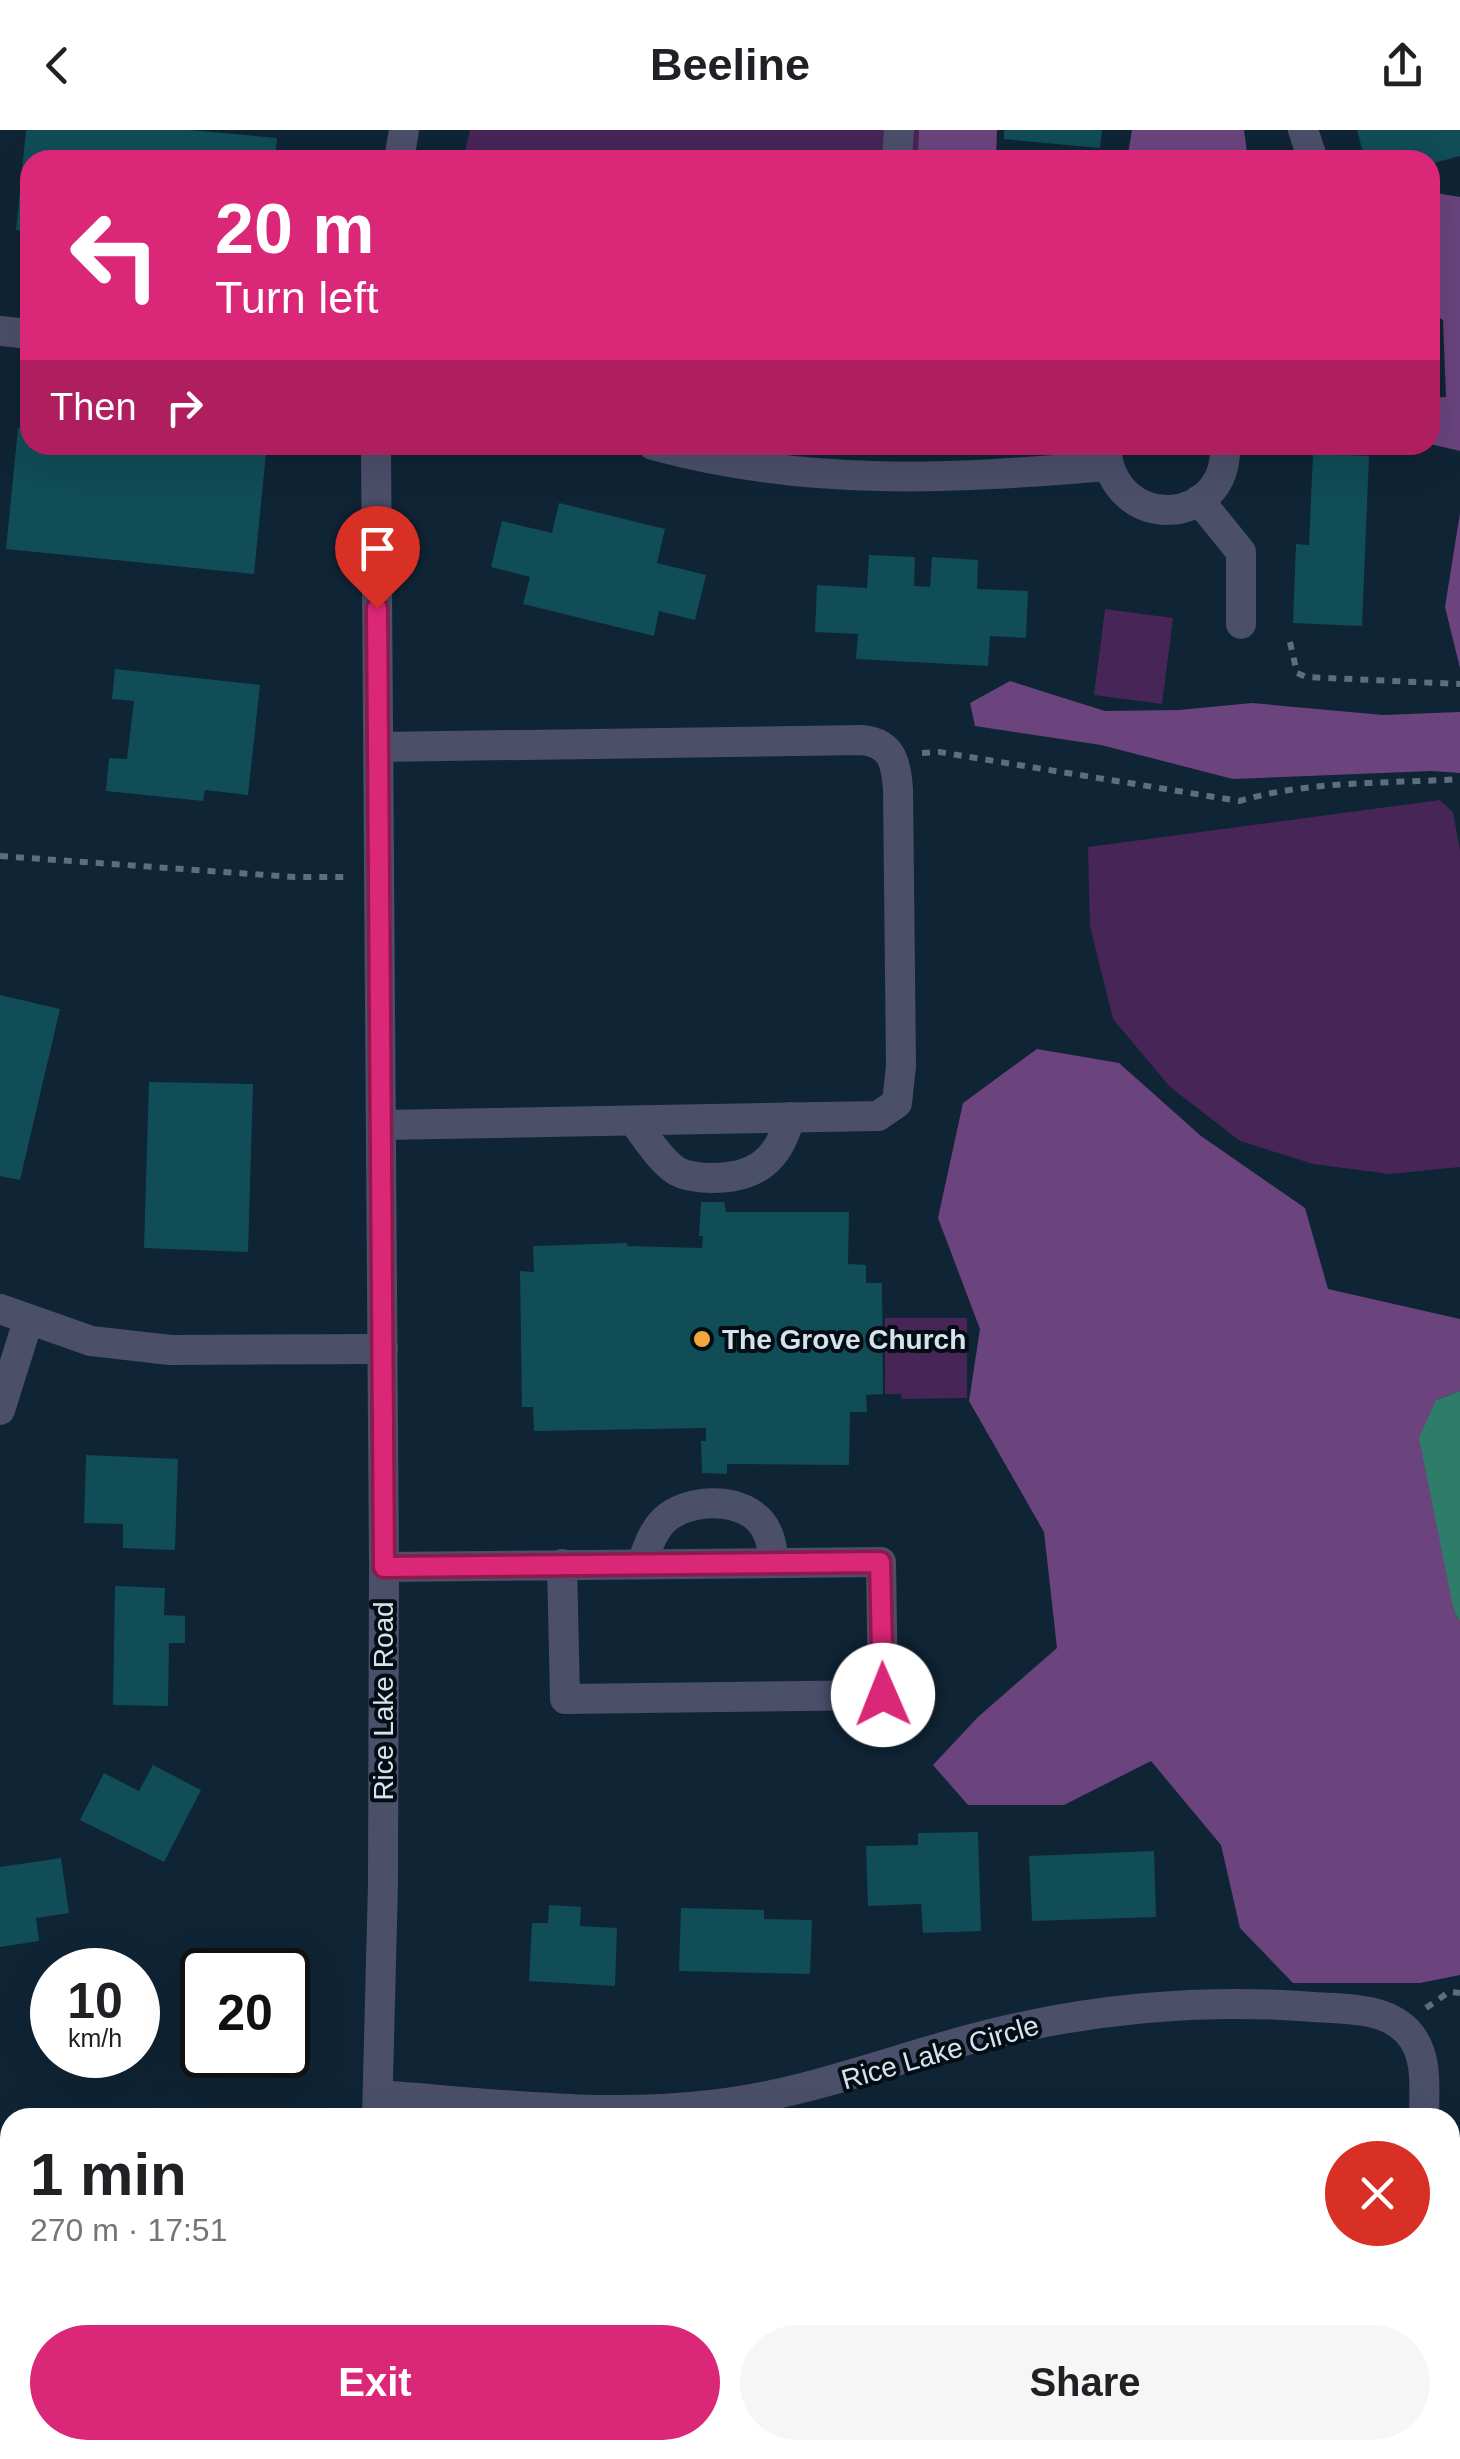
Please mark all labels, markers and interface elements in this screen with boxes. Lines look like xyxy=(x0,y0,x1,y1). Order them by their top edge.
icon: back xyxy=(30,38,85,93)
icon: share xyxy=(1375,38,1430,93)
text: Beeline xyxy=(650,39,810,90)
icon: left xyxy=(50,190,180,320)
text: 20 m xyxy=(215,190,375,268)
text: Turn left xyxy=(215,272,378,323)
icon: right xyxy=(157,380,212,435)
text: Then xyxy=(50,386,137,428)
pin xyxy=(335,506,420,609)
icon: arrive xyxy=(350,521,405,576)
place label: The Grove Church xyxy=(722,1324,966,1355)
marker: The Grove Church xyxy=(691,1328,713,1350)
street label: Rice Lake Road xyxy=(368,1601,399,1801)
position arrow xyxy=(831,1643,935,1747)
speed limit sign: 20 xyxy=(180,1948,310,2078)
text: 10 xyxy=(67,1973,123,2029)
street label: Rice Lake Circle xyxy=(838,2009,1042,2095)
text: km/h xyxy=(68,2024,122,2052)
text: 1 min xyxy=(30,2141,187,2208)
button: close xyxy=(1325,2141,1430,2246)
text: 270 m · 17:51 xyxy=(30,2212,227,2248)
button: Exit xyxy=(30,2325,720,2440)
button: Share xyxy=(740,2325,1430,2440)

